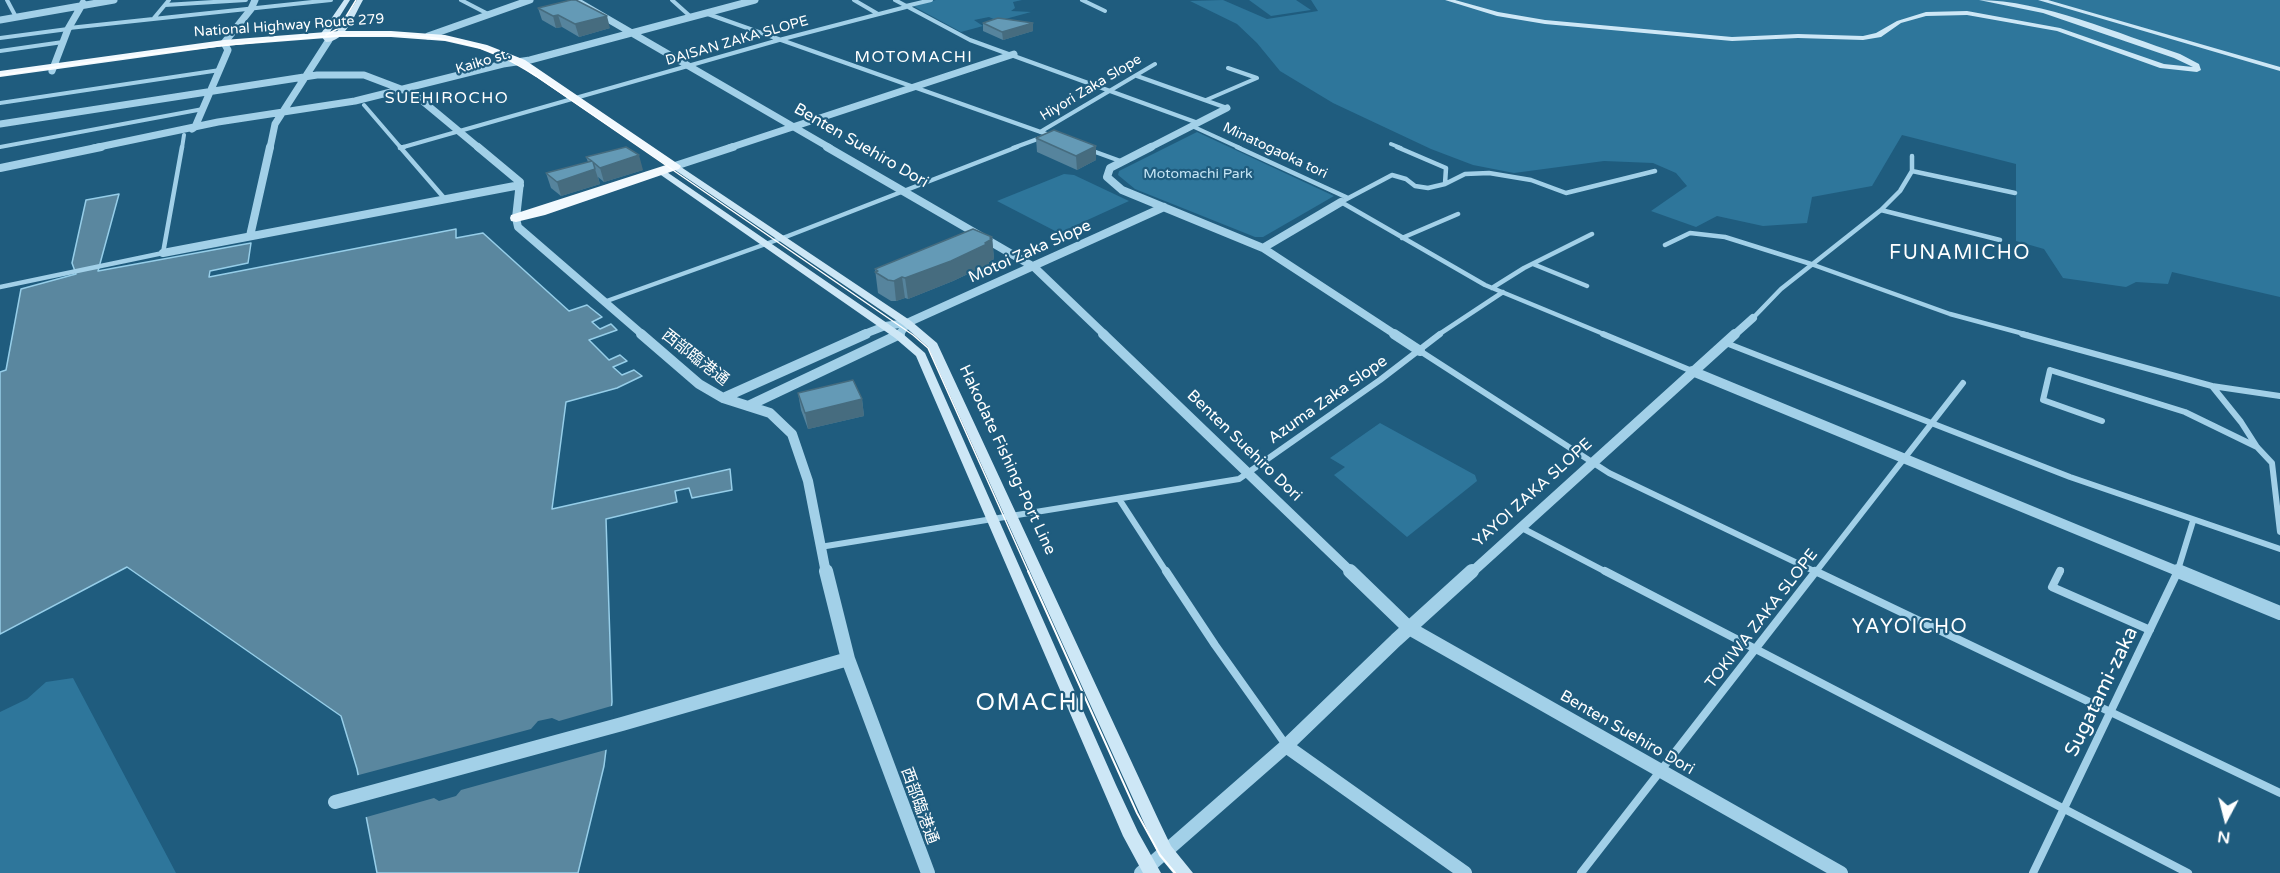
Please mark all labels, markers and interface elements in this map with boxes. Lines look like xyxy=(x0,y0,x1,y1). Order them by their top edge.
street label: National Highway Route 279 xyxy=(193,11,385,41)
street label: DAISAN ZAKA SLOPE xyxy=(664,13,810,69)
street label: Kaiko st. xyxy=(454,46,512,78)
district label: MOTOMACHI xyxy=(855,48,973,68)
street label: Hiyori Zaka Slope xyxy=(1037,51,1145,125)
district label: SUEHIROCHO xyxy=(385,89,509,109)
street label: Benten Suehiro Dori xyxy=(790,100,932,192)
street label: Minatogaoka tori xyxy=(1220,119,1330,183)
park label: Motomachi Park xyxy=(1143,166,1253,182)
street label: Motoi Zaka Slope xyxy=(966,216,1094,288)
district label: FUNAMICHO xyxy=(1889,242,2031,266)
street label: 西部臨港通 xyxy=(658,326,732,390)
street label: Azuma Zaka Slope xyxy=(1265,352,1391,448)
street label: Hakodate Fishing-Port Line xyxy=(954,362,1060,558)
street label: Benten Suehiro Dori xyxy=(1183,386,1305,506)
street label: YAYOI ZAKA SLOPE xyxy=(1470,435,1596,551)
street label: TOKIWA ZAKA SLOPE xyxy=(1702,545,1822,693)
district label: YAYOICHO xyxy=(1852,616,1968,640)
street label: Sugatami-zaka xyxy=(2060,623,2144,761)
street label: Benten Suehiro Dori xyxy=(1556,687,1698,779)
district label: OMACHI xyxy=(976,690,1086,718)
street label: 西部臨港通 xyxy=(896,765,942,847)
north arrow xyxy=(2196,789,2256,849)
text: N xyxy=(2216,826,2231,848)

